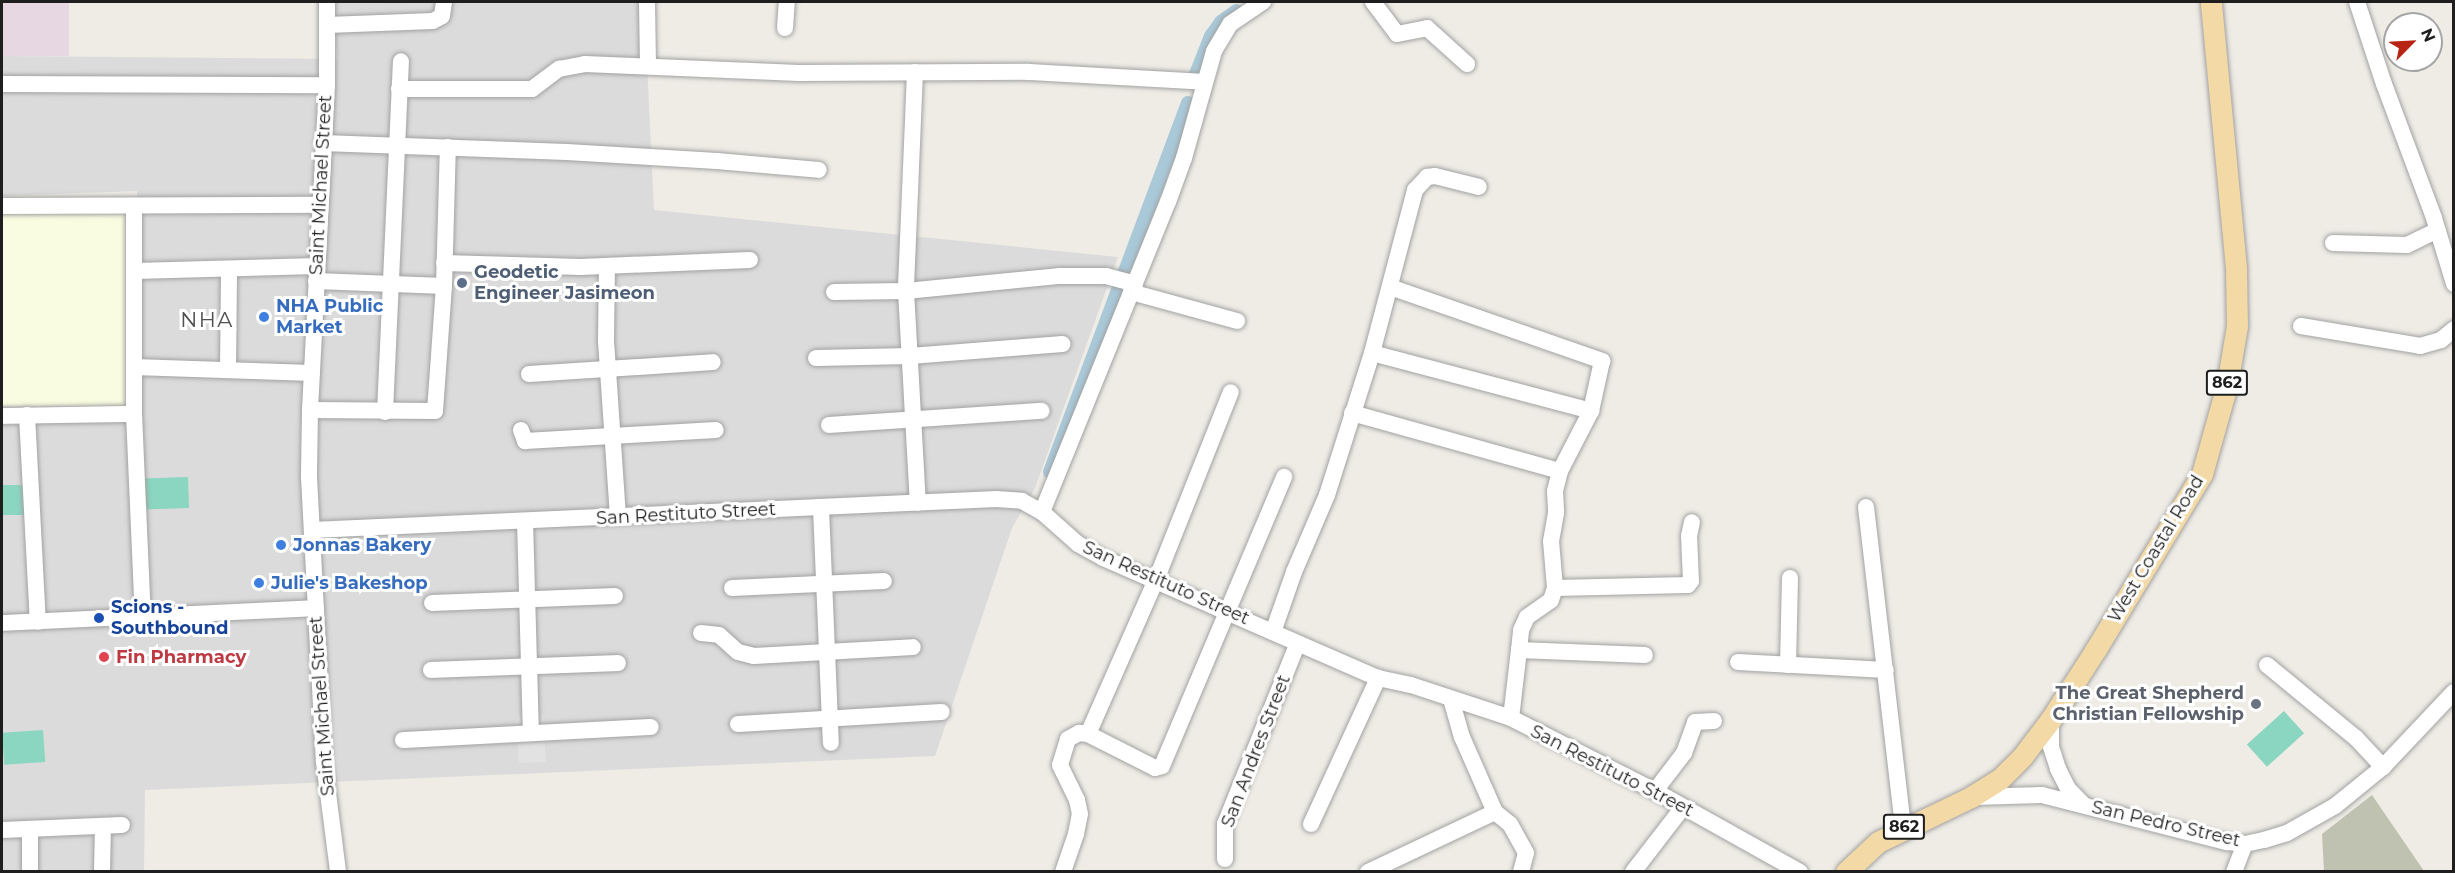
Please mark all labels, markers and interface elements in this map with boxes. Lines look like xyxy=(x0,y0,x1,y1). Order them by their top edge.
north arrow xyxy=(2383,12,2443,72)
text: N xyxy=(2417,26,2439,45)
street label: Saint Michael Street xyxy=(305,94,337,276)
place label: Geodetic Engineer Jasimeon xyxy=(474,262,655,304)
marker: Geodetic Engineer Jasimeon xyxy=(455,276,469,290)
place label: NHA Public Market xyxy=(276,296,383,338)
district label: NHA xyxy=(180,307,234,333)
marker: NHA Public Market xyxy=(257,310,271,324)
road number: 862 xyxy=(2204,370,2250,396)
street label: West Coastal Road xyxy=(2104,471,2208,627)
street label: San Restituto Street xyxy=(596,499,776,529)
place label: Jonnas Bakery xyxy=(293,534,431,556)
street label: San Restituto Street xyxy=(1079,537,1253,629)
marker: Jonnas Bakery xyxy=(274,538,288,552)
place label: Julie's Bakeshop xyxy=(271,572,428,594)
marker: Julie's Bakeshop xyxy=(252,576,266,590)
place label: Scions - Southbound xyxy=(111,597,228,640)
marker: Scions - Southbound xyxy=(92,611,106,625)
street label: Saint Michael Street xyxy=(305,615,339,797)
place label: Fin Pharmacy xyxy=(116,646,246,668)
marker: Fin Pharmacy xyxy=(97,650,111,664)
street label: San Andres Street xyxy=(1217,672,1295,830)
place label: The Great Shepherd Christian Fellowship xyxy=(2052,683,2244,726)
marker: The Great Shepherd Christian Fellowship xyxy=(2249,697,2263,711)
street label: San Restituto Street xyxy=(1527,721,1697,821)
street label: San Pedro Street xyxy=(2090,796,2242,852)
road number: 862 xyxy=(1882,814,1926,840)

